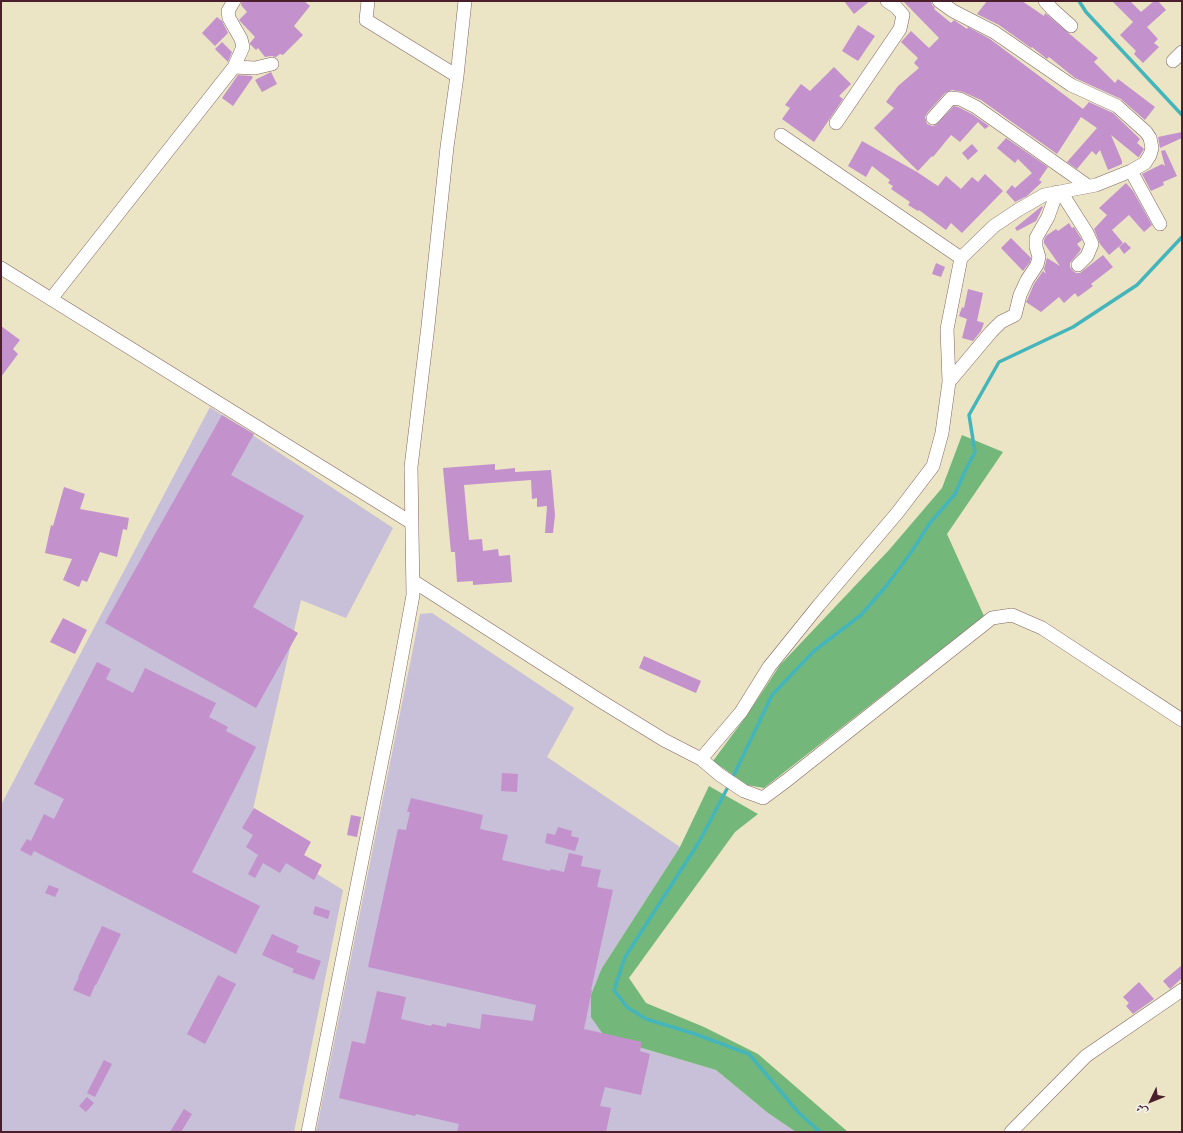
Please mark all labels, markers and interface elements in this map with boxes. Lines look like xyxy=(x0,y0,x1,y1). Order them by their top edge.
north arrow xyxy=(1131,1081,1171,1121)
text: ش xyxy=(1133,1101,1150,1118)

